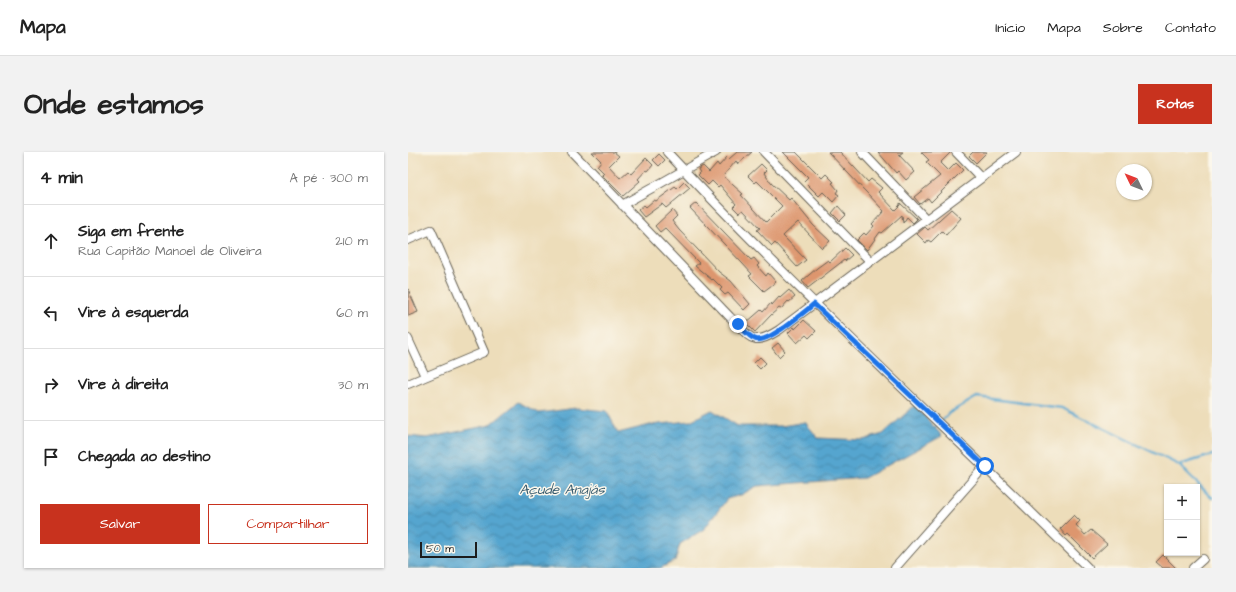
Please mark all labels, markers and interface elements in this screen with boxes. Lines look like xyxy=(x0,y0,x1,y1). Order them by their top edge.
text: Mapa xyxy=(20,14,66,41)
text: Início xyxy=(995,18,1025,38)
text: Mapa xyxy=(1047,18,1081,38)
text: Sobre xyxy=(1103,18,1143,38)
text: Contato xyxy=(1165,18,1216,38)
button: Rotas xyxy=(1138,84,1212,124)
text: Onde estamos xyxy=(24,85,204,124)
north arrow xyxy=(1116,164,1152,200)
text: 4 min xyxy=(40,166,83,190)
text: A pé · 300 m xyxy=(290,169,368,187)
text: Siga em frente xyxy=(78,221,184,242)
icon: ahead xyxy=(40,230,62,252)
text: 210 m xyxy=(335,232,368,250)
text: Rua Capitão Manoel de Oliveira xyxy=(78,242,262,260)
icon: left xyxy=(40,302,62,324)
text: Vire à esquerda xyxy=(78,302,188,323)
text: 60 m xyxy=(336,304,368,322)
route end xyxy=(729,315,747,333)
icon: right xyxy=(40,374,62,396)
text: Vire à direita xyxy=(78,374,168,395)
text: 30 m xyxy=(338,376,368,394)
icon: arrive xyxy=(40,446,62,468)
text: Chegada ao destino xyxy=(78,446,211,467)
route start xyxy=(976,457,994,475)
water label: Açude Anajás xyxy=(519,480,605,500)
map controls xyxy=(1164,484,1200,556)
button: + xyxy=(1164,484,1200,520)
button: Salvar xyxy=(40,504,200,544)
button: Compartilhar xyxy=(208,504,368,544)
button: − xyxy=(1164,520,1200,556)
scale bar xyxy=(420,540,477,559)
text: 50 m xyxy=(426,541,454,556)

